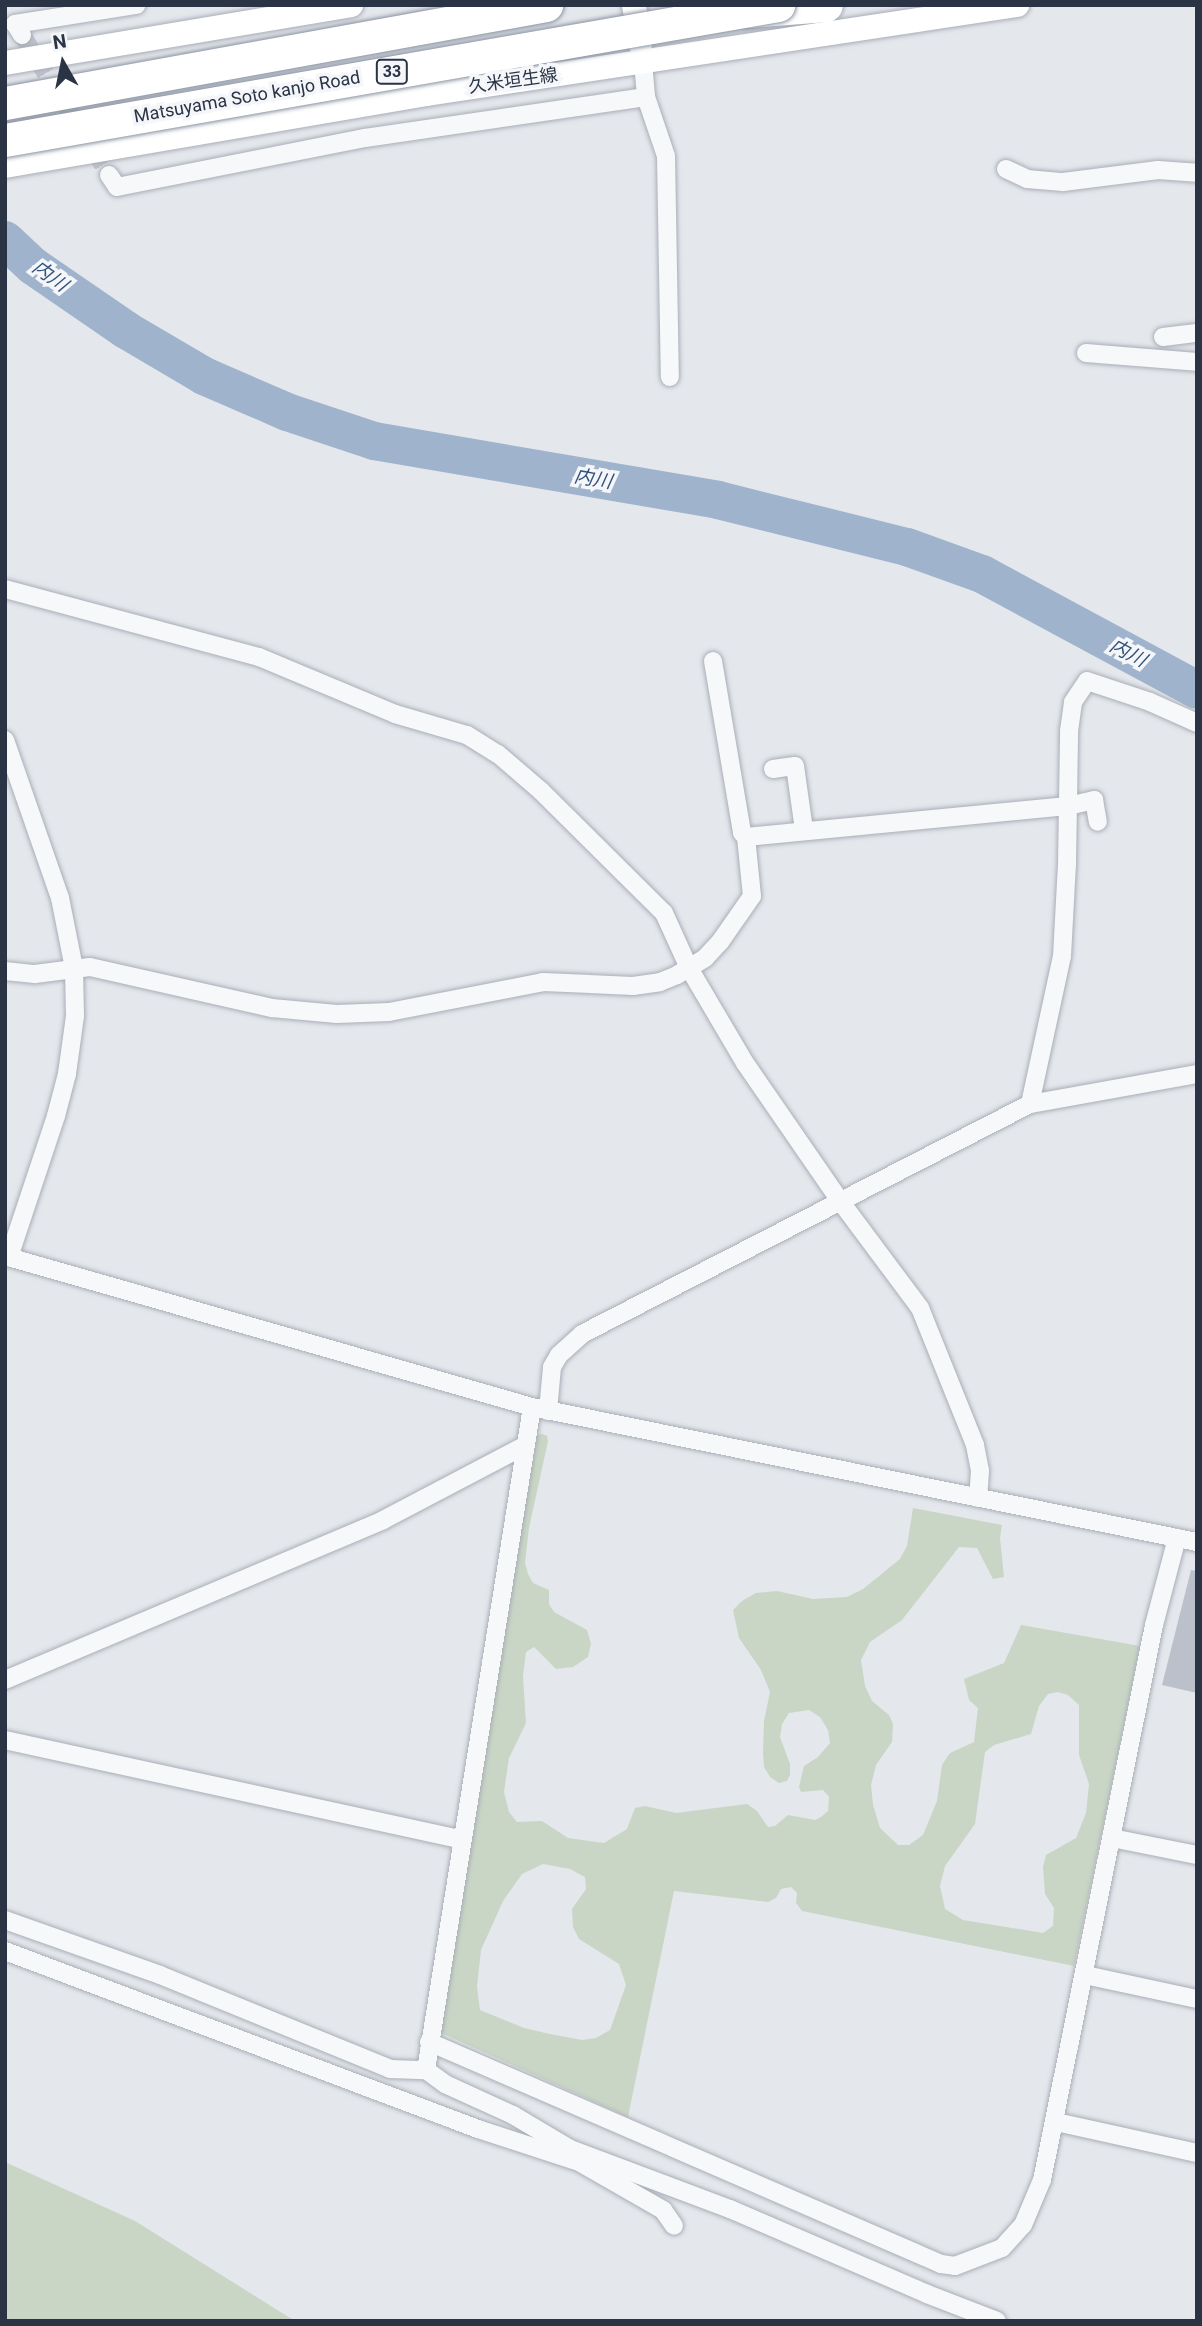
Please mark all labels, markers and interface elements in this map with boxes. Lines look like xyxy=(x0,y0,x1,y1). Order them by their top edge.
north arrow xyxy=(28,28,98,98)
text: N xyxy=(51,29,68,54)
road number: 33 xyxy=(374,60,410,85)
street label: 久米垣生線 xyxy=(467,64,559,98)
street label: Matsuyama Soto kanjo Road xyxy=(132,66,362,128)
water label: 内川 xyxy=(28,256,72,296)
water label: 内川 xyxy=(572,464,614,494)
water label: 内川 xyxy=(1106,634,1150,672)

